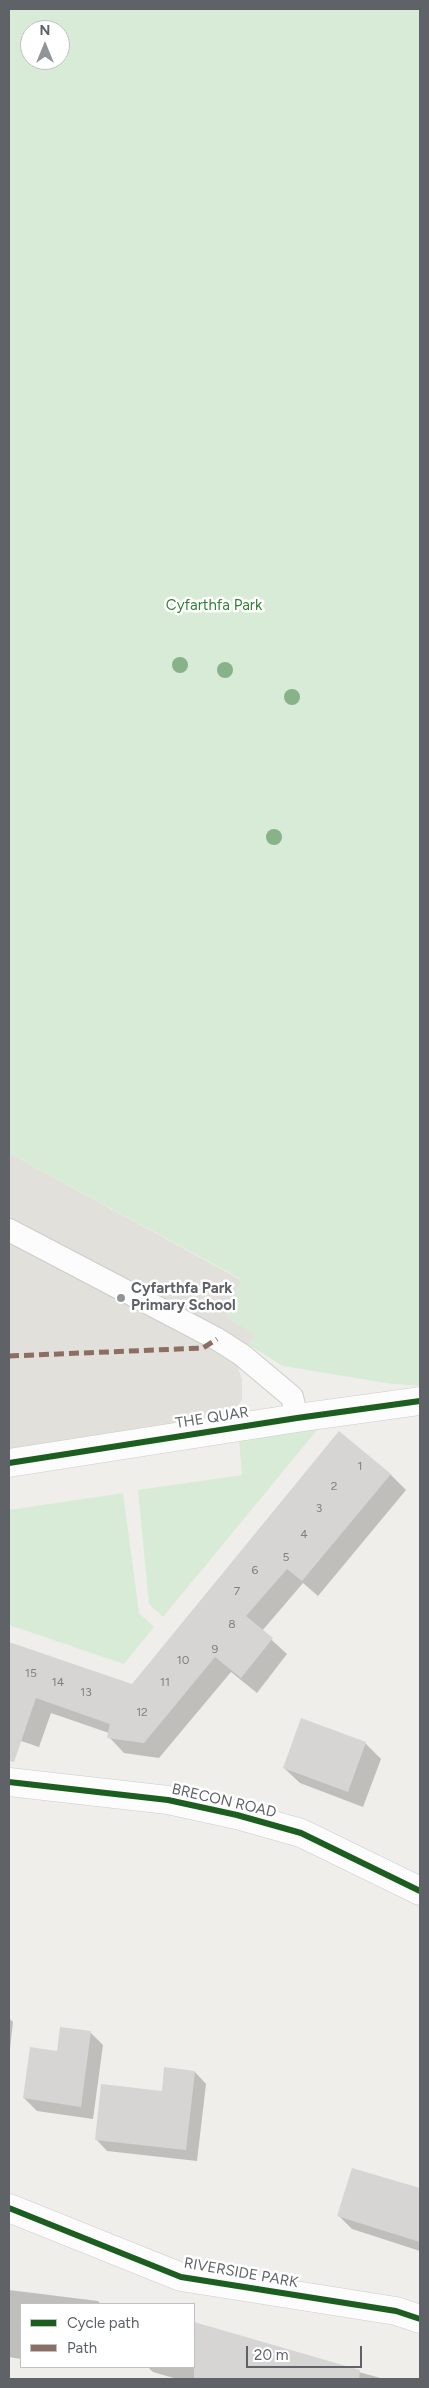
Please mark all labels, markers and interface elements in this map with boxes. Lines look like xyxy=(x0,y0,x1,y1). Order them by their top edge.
north arrow xyxy=(20,20,70,70)
text: N xyxy=(40,22,50,39)
park label: Cyfarthfa Park xyxy=(166,597,262,615)
place label: Cyfarthfa Park Primary School xyxy=(131,1280,236,1315)
marker: Cyfarthfa Park Primary School xyxy=(115,1292,127,1304)
street label: THE QUAR xyxy=(174,1403,250,1433)
house number: 1 xyxy=(358,1459,362,1473)
house number: 2 xyxy=(331,1479,337,1493)
house number: 3 xyxy=(316,1501,322,1515)
house number: 4 xyxy=(300,1527,308,1541)
house number: 5 xyxy=(283,1550,289,1564)
house number: 6 xyxy=(252,1563,258,1577)
house number: 7 xyxy=(234,1584,240,1598)
house number: 8 xyxy=(228,1617,236,1631)
house number: 9 xyxy=(212,1642,218,1656)
house number: 10 xyxy=(177,1653,189,1667)
house number: 15 xyxy=(25,1666,37,1680)
house number: 14 xyxy=(52,1675,64,1689)
house number: 11 xyxy=(160,1675,170,1689)
house number: 13 xyxy=(80,1685,92,1699)
house number: 12 xyxy=(136,1705,148,1719)
street label: BRECON ROAD xyxy=(170,1780,278,1822)
street label: RIVERSIDE PARK xyxy=(182,2254,300,2292)
legend xyxy=(20,2303,195,2368)
text: Cycle path xyxy=(67,2314,139,2332)
scale bar xyxy=(249,2336,365,2368)
text: Path xyxy=(67,2339,97,2357)
text: 20 m xyxy=(254,2346,288,2364)

